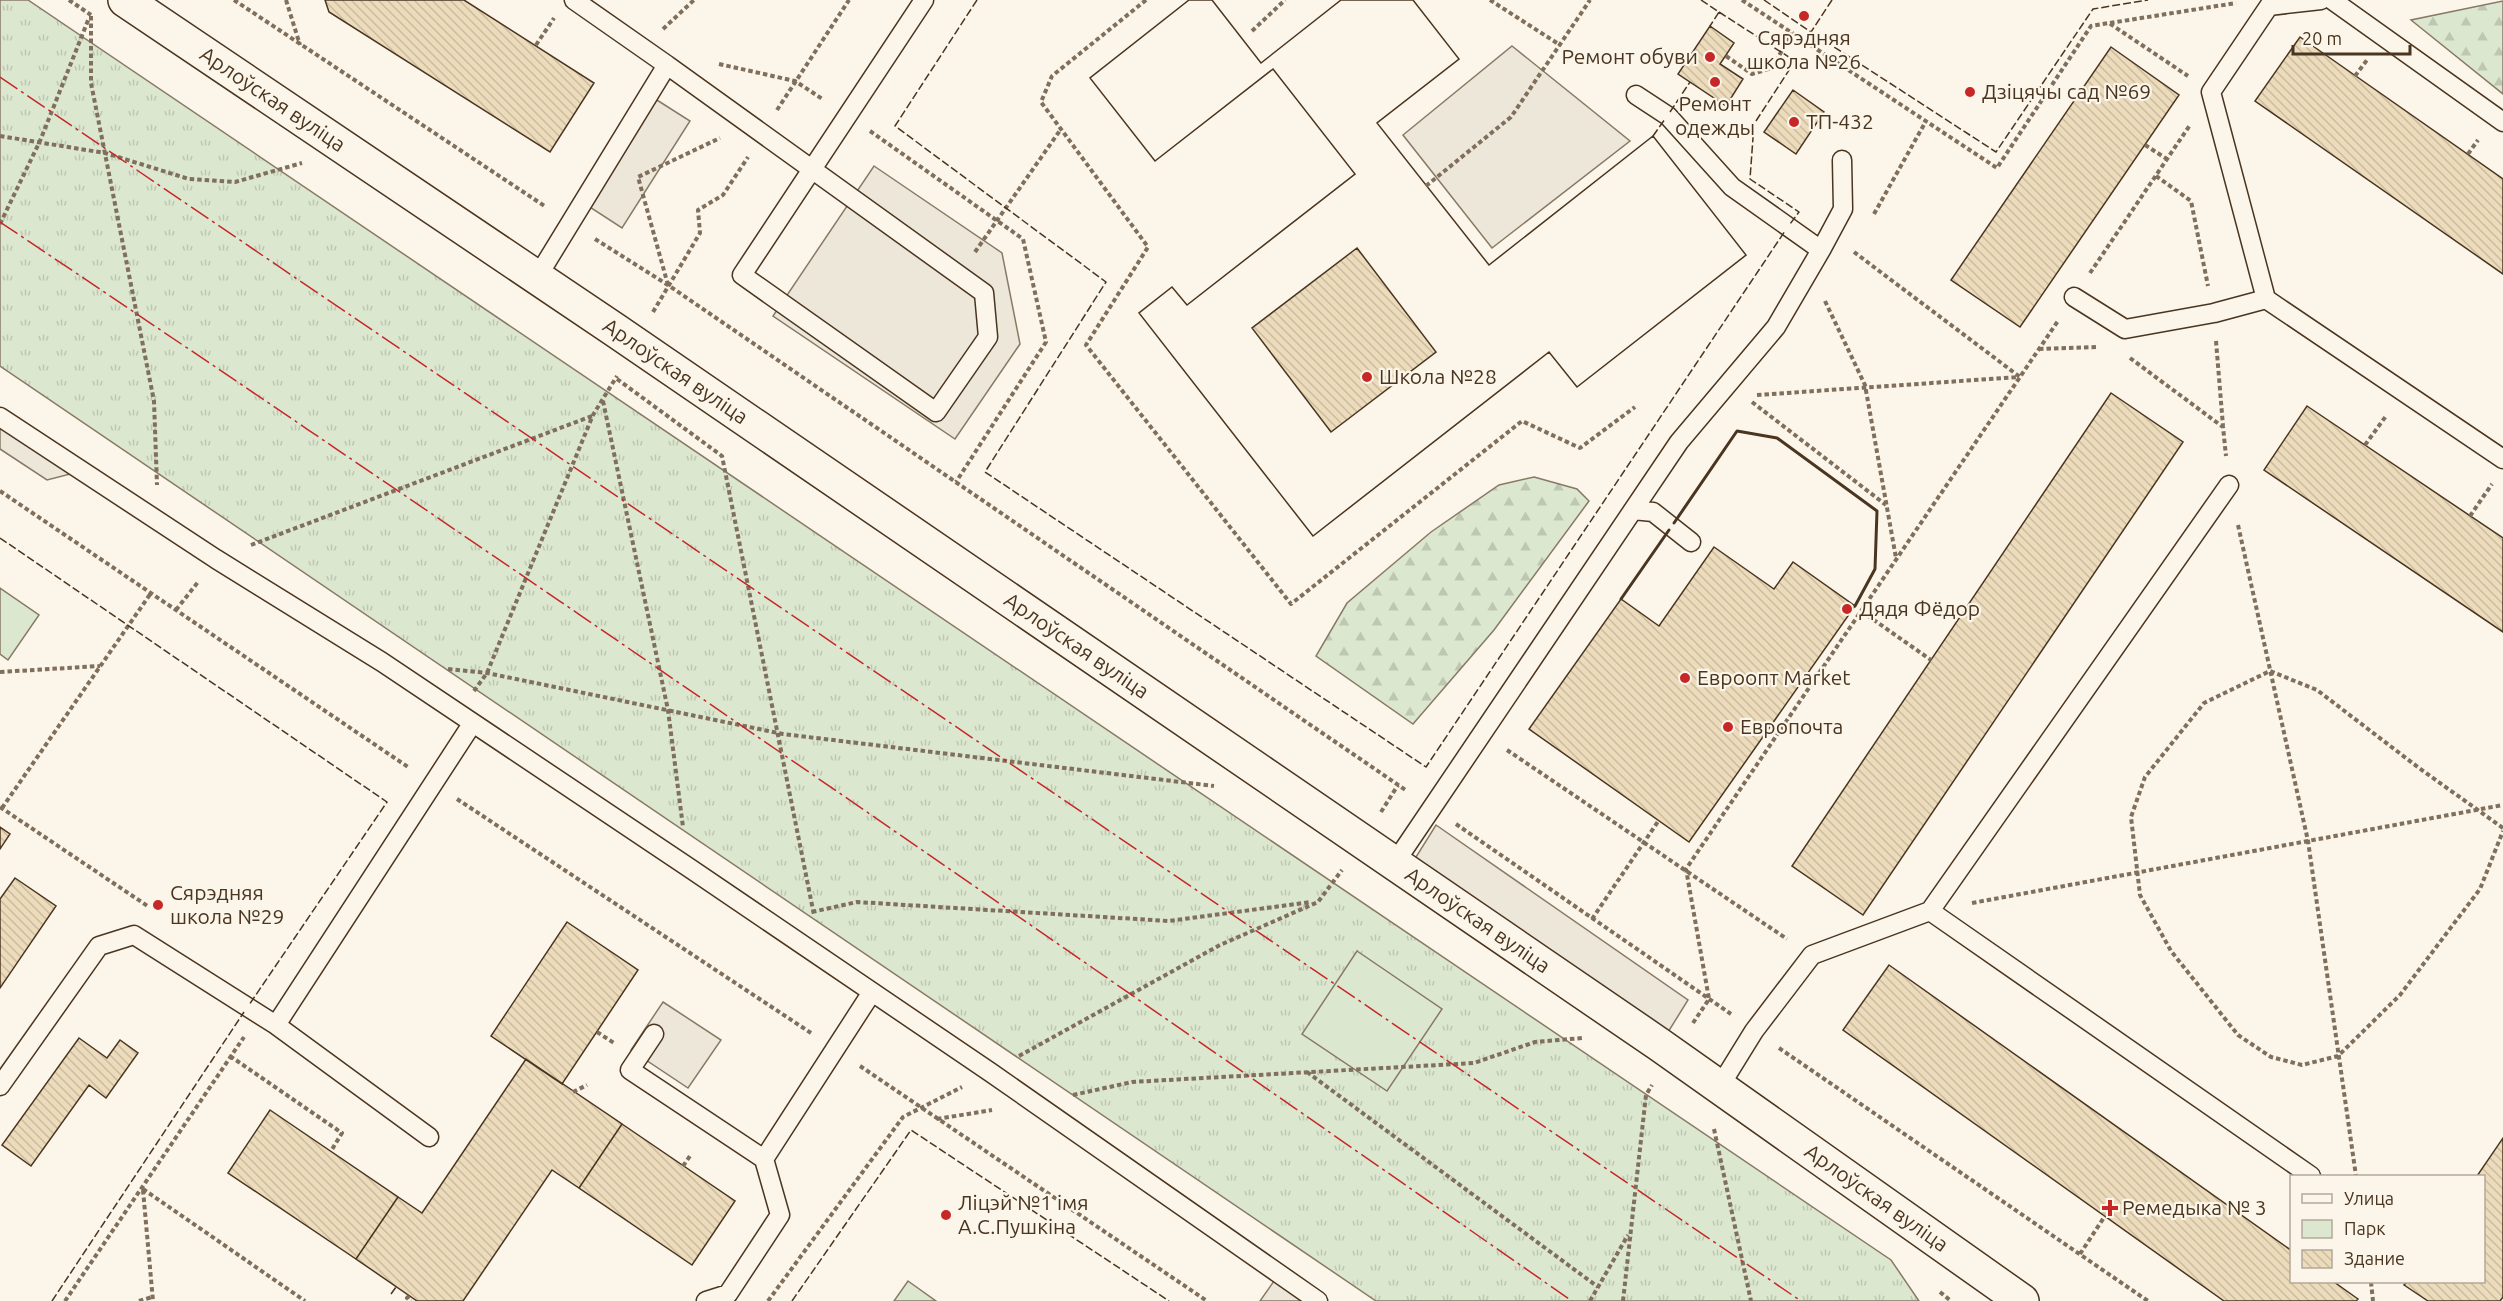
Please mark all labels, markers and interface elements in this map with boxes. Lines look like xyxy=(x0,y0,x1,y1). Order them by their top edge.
marker: Сярэдняя школа №26 xyxy=(1797,9,1811,23)
scale bar xyxy=(2293,18,2410,56)
place label: Сярэдняя школа №26 xyxy=(1747,25,1861,73)
text: 20 m xyxy=(2302,28,2342,48)
street label: Арлоўская вуліца xyxy=(196,41,350,156)
place label: Ремонт обуви xyxy=(1562,44,1698,68)
marker: Ремонт обуви xyxy=(1703,50,1717,64)
marker: Ремонт одежды xyxy=(1708,75,1722,89)
place label: Дзіцячы сад №69 xyxy=(1982,79,2151,103)
marker: Дзіцячы сад №69 xyxy=(1963,85,1977,99)
place label: Ремонт одежды xyxy=(1675,91,1755,139)
place label: ТП-432 xyxy=(1806,109,1874,133)
marker: ТП-432 xyxy=(1787,115,1801,129)
street label: Арлоўская вуліца xyxy=(599,313,753,428)
place label: Школа №28 xyxy=(1379,364,1497,388)
marker: Школа №28 xyxy=(1360,370,1374,384)
street label: Арлоўская вуліца xyxy=(1000,587,1154,703)
place label: Дядя Фёдор xyxy=(1859,596,1980,620)
marker: Дядя Фёдор xyxy=(1840,602,1854,616)
place label: Евроопт Market xyxy=(1697,665,1851,689)
marker: Евроопт Market xyxy=(1678,671,1692,685)
place label: Европочта xyxy=(1740,714,1843,738)
marker: Европочта xyxy=(1721,720,1735,734)
street label: Арлоўская вуліца xyxy=(1401,862,1555,977)
place label: Сярэдняя школа №29 xyxy=(170,880,284,928)
marker: Сярэдняя школа №29 xyxy=(151,898,165,912)
street label: Арлоўская вуліца xyxy=(1801,1138,1953,1256)
legend xyxy=(2290,1175,2485,1283)
text: Улица xyxy=(2344,1188,2394,1208)
place label: Ліцэй №1 імя А.С.Пушкіна xyxy=(958,1190,1089,1238)
place label: Ремедыка № 3 xyxy=(2122,1195,2267,1219)
marker: Ремедыка № 3 xyxy=(2103,1201,2117,1215)
marker: Ліцэй №1 імя А.С.Пушкіна xyxy=(939,1208,953,1222)
text: Парк xyxy=(2344,1218,2385,1238)
text: Здание xyxy=(2344,1248,2405,1268)

